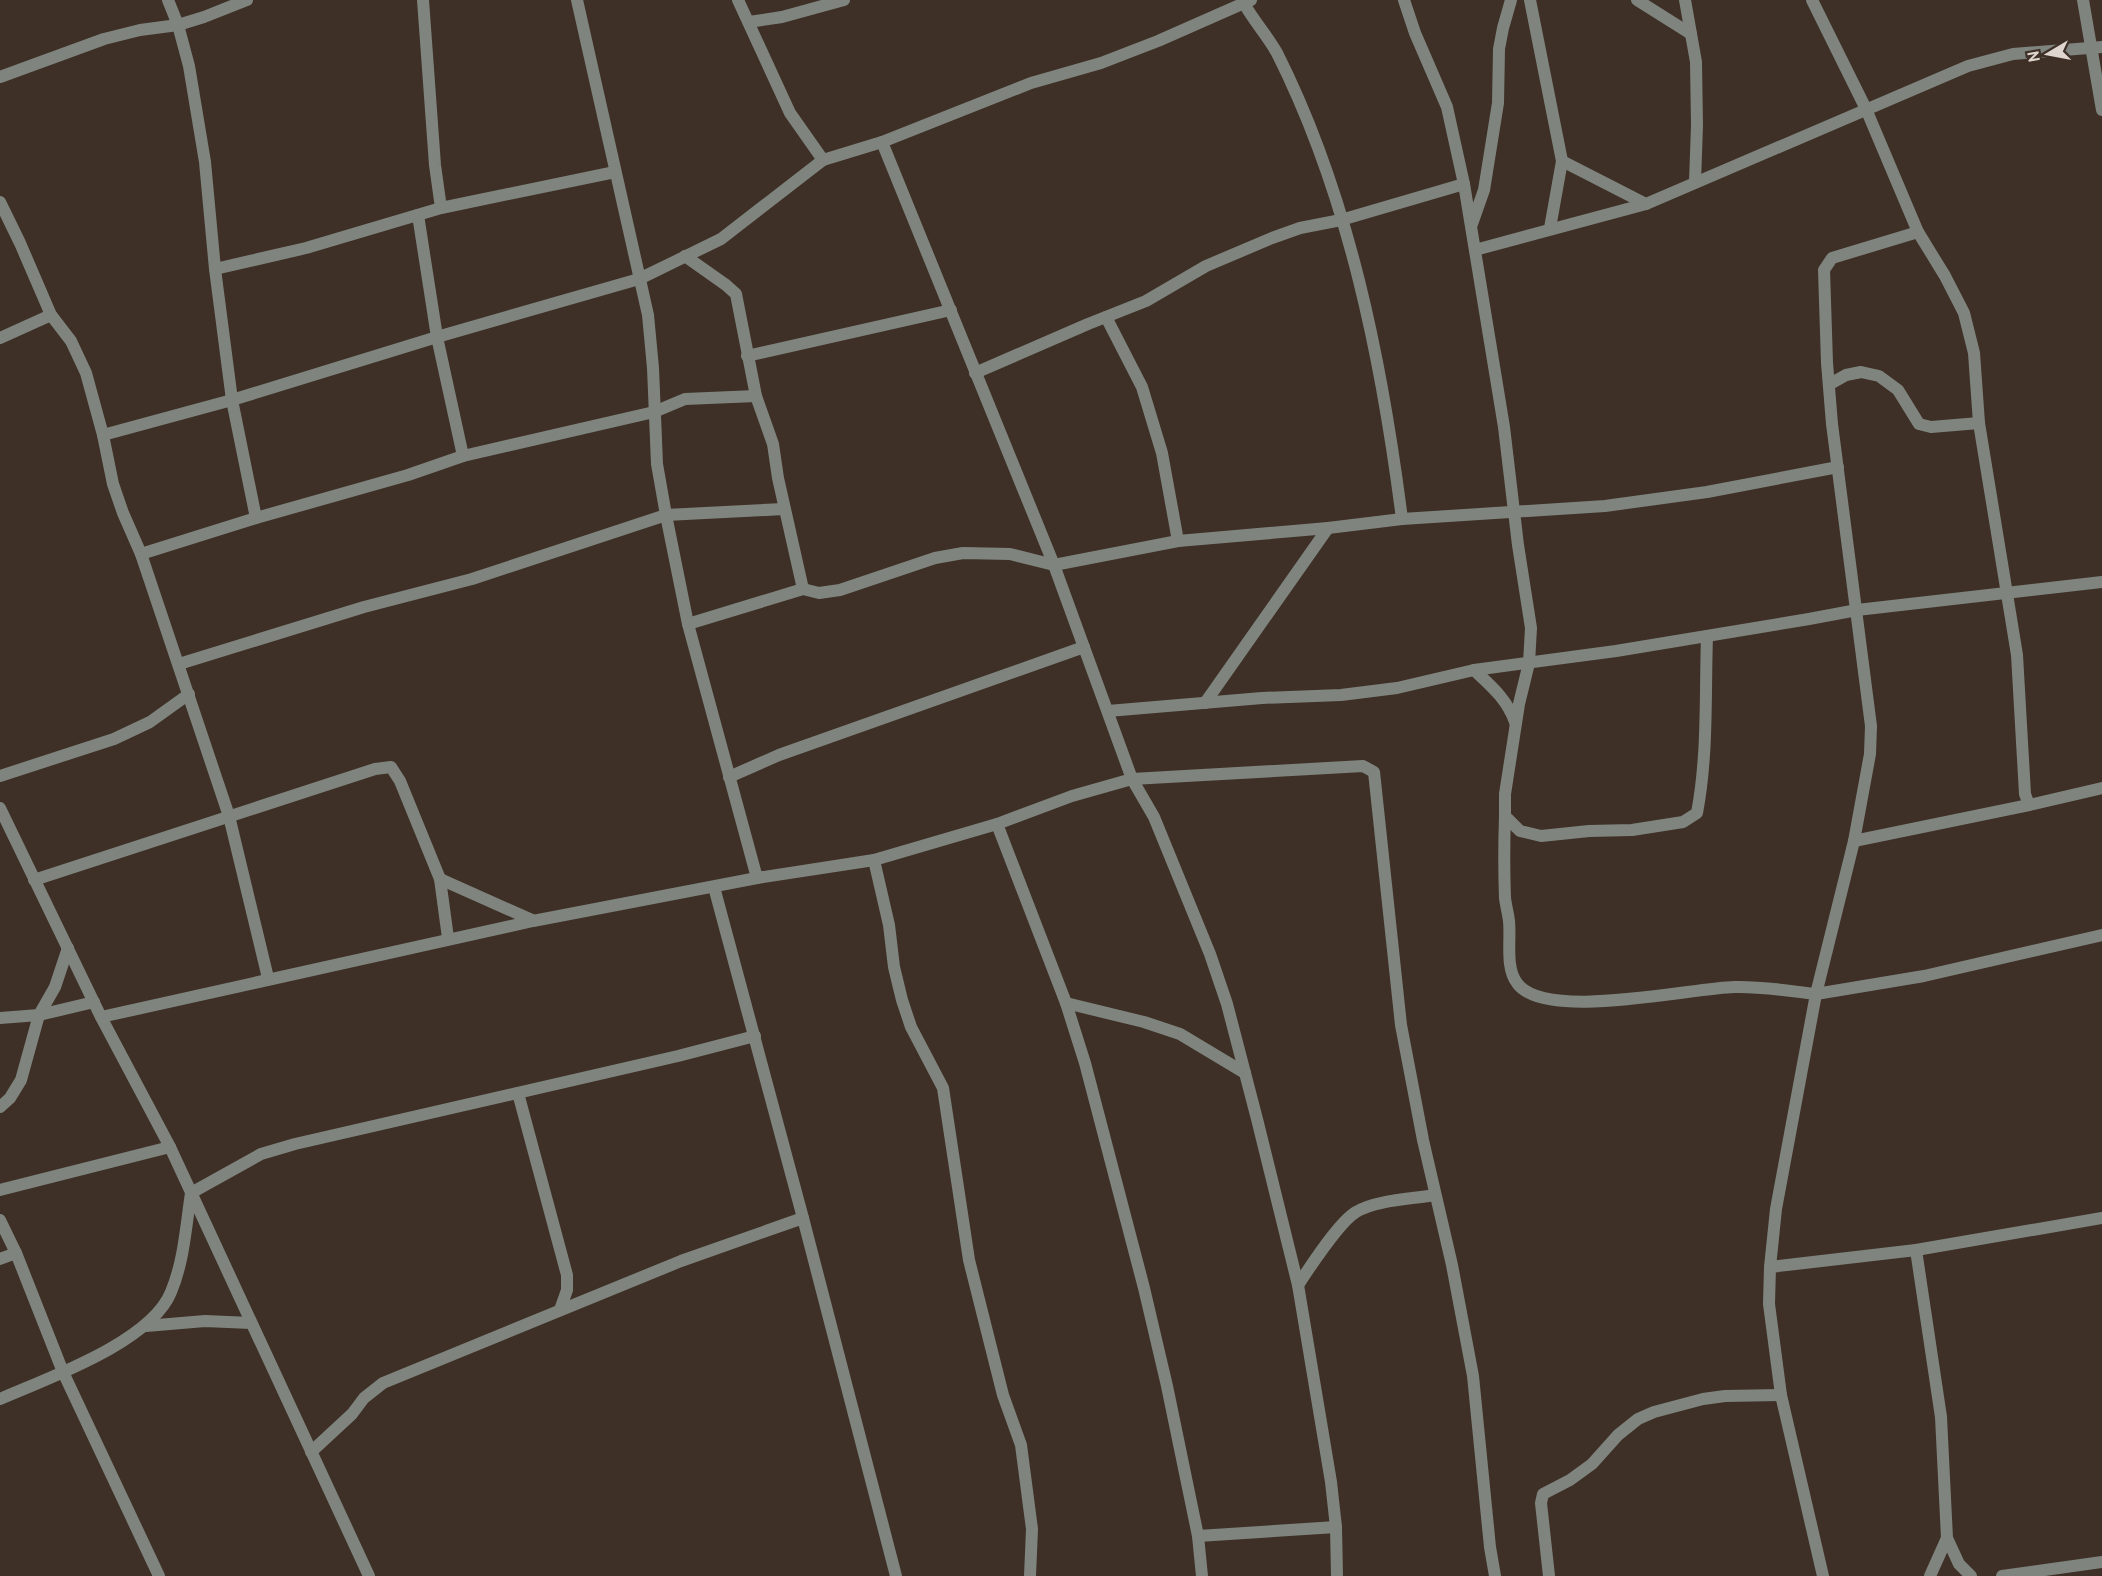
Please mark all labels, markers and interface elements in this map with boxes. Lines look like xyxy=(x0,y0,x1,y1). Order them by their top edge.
north arrow xyxy=(2018,24,2078,84)
text: N xyxy=(2022,50,2044,64)

